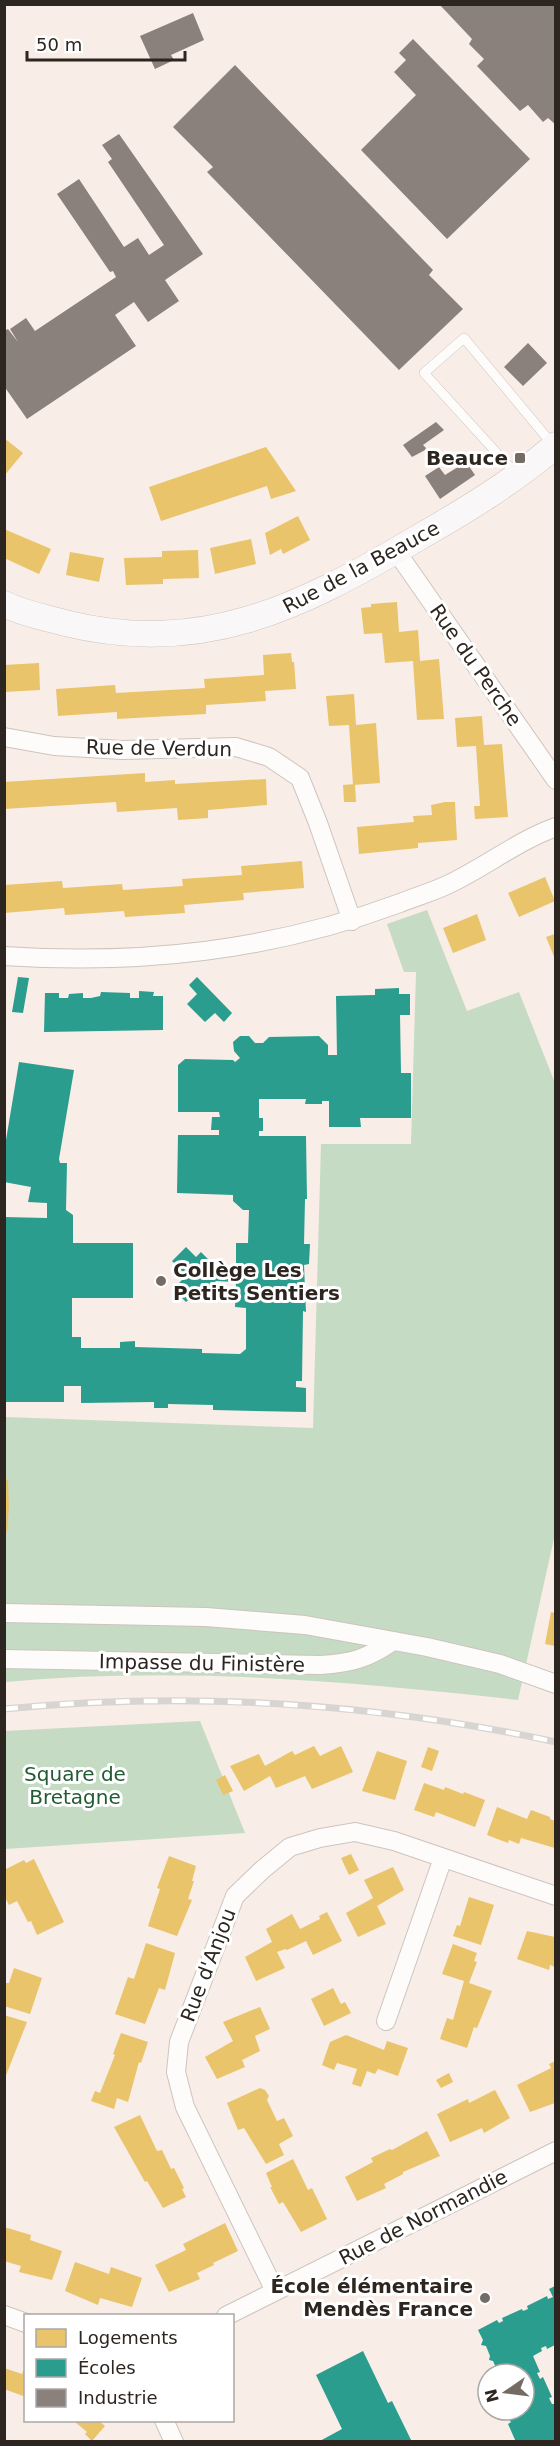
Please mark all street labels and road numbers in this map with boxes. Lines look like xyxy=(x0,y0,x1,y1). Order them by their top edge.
street label: Rue de la Beauce xyxy=(278,516,444,618)
street label: Rue du Perche xyxy=(425,599,527,731)
street label: Rue de Verdun xyxy=(86,735,232,761)
street label: Impasse du Finistère xyxy=(99,1649,305,1677)
street label: Rue d'Anjou xyxy=(175,1905,241,2025)
street label: Rue de Normandie xyxy=(335,2164,511,2270)

